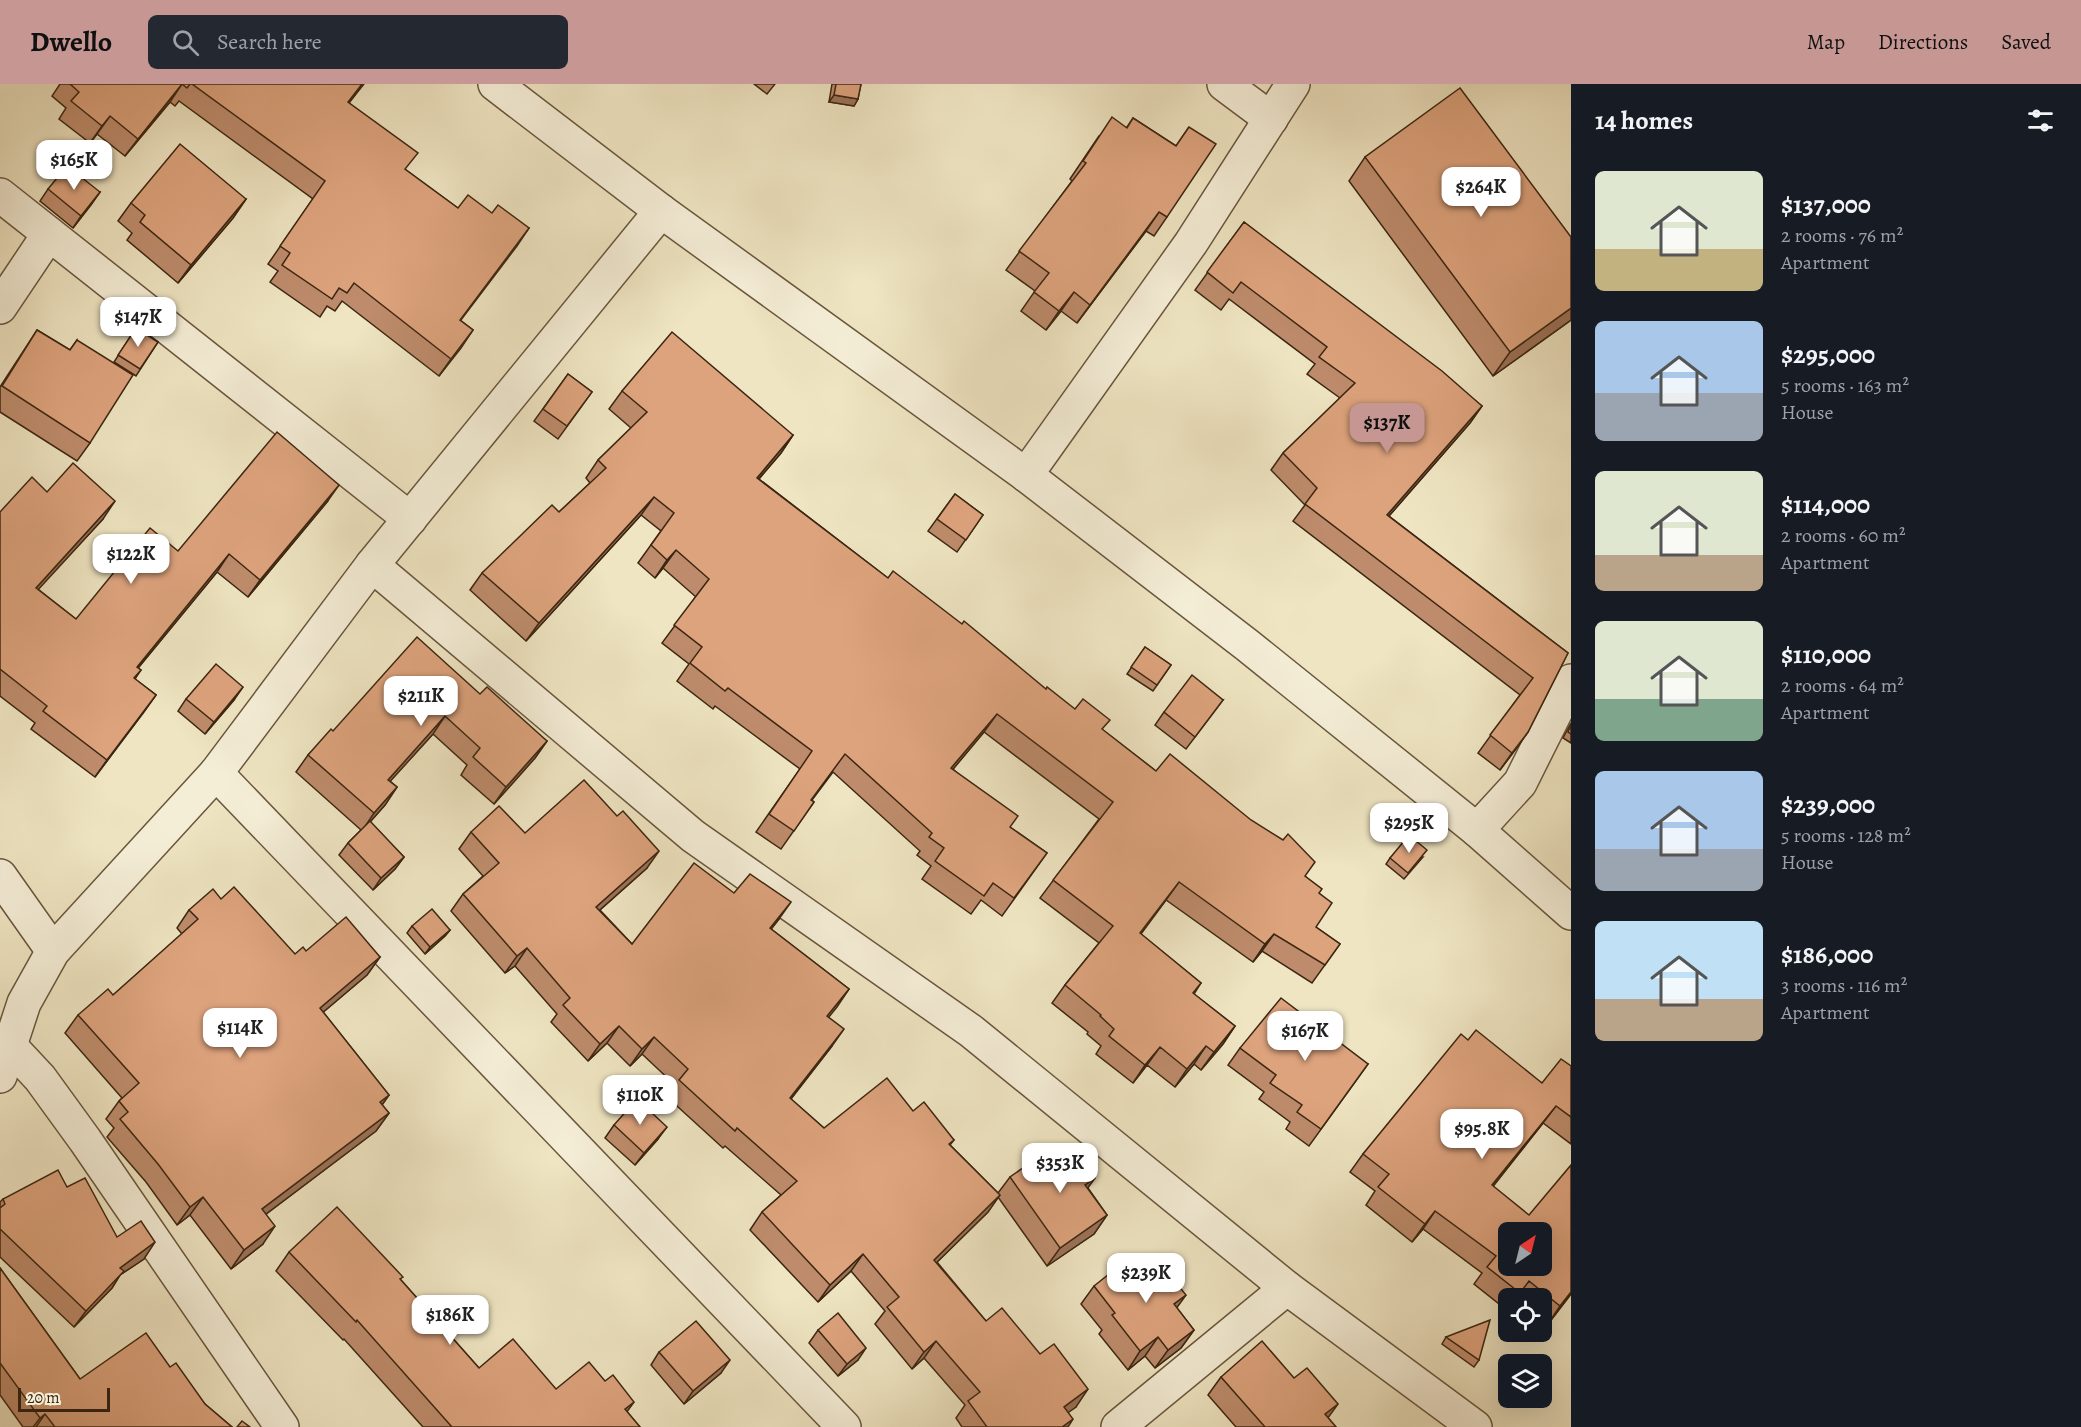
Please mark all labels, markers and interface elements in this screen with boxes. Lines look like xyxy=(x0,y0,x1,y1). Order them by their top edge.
search box xyxy=(148,15,568,69)
text: Dwello xyxy=(30,23,112,61)
icon: search xyxy=(169,26,202,59)
text: Search here xyxy=(217,27,322,57)
text: Map xyxy=(1807,28,1845,56)
text: Directions xyxy=(1878,28,1968,56)
text: Saved xyxy=(2001,28,2051,56)
text: 14 homes xyxy=(1595,103,1693,138)
icon: filters xyxy=(2024,104,2057,137)
pin: $165K xyxy=(32,140,116,191)
text: $165K xyxy=(50,146,98,173)
pin: $264K xyxy=(1439,167,1523,218)
text: $264K xyxy=(1456,173,1506,200)
text: $137,000 xyxy=(1781,187,1871,222)
icon: home xyxy=(1643,195,1715,267)
text: 2 rooms · 76 m² xyxy=(1781,222,1903,249)
text: Apartment xyxy=(1781,249,1870,276)
pin: $147K xyxy=(96,297,180,348)
text: $147K xyxy=(114,303,162,330)
text: $295,000 xyxy=(1781,337,1875,372)
icon: home xyxy=(1643,345,1715,417)
text: 5 rooms · 163 m² xyxy=(1781,372,1909,399)
text: House xyxy=(1781,399,1833,426)
pin: $137K xyxy=(1345,403,1429,454)
text: $137K xyxy=(1364,409,1410,436)
text: $114,000 xyxy=(1781,487,1870,522)
icon: home xyxy=(1643,495,1715,567)
text: 2 rooms · 60 m² xyxy=(1781,522,1905,549)
pin: $122K xyxy=(89,534,173,585)
text: $122K xyxy=(107,540,155,567)
text: Apartment xyxy=(1781,549,1870,576)
text: $110,000 xyxy=(1781,637,1871,672)
icon: home xyxy=(1643,645,1715,717)
text: 2 rooms · 64 m² xyxy=(1781,672,1904,699)
pin: $211K xyxy=(379,676,463,727)
text: $211K xyxy=(398,682,444,709)
text: Apartment xyxy=(1781,699,1870,726)
text: $239,000 xyxy=(1781,787,1875,822)
icon: home xyxy=(1643,795,1715,867)
pin: $295K xyxy=(1367,803,1451,854)
text: $295K xyxy=(1384,809,1434,836)
text: 5 rooms · 128 m² xyxy=(1781,822,1911,849)
text: House xyxy=(1781,849,1833,876)
text: $186,000 xyxy=(1781,937,1873,972)
icon: home xyxy=(1643,945,1715,1017)
text: 3 rooms · 116 m² xyxy=(1781,972,1907,999)
text: Apartment xyxy=(1781,999,1870,1026)
pin: $114K xyxy=(198,1008,282,1059)
pin: $167K xyxy=(1263,1011,1347,1062)
text: $114K xyxy=(217,1014,263,1041)
text: $167K xyxy=(1281,1017,1329,1044)
pin: $110K xyxy=(598,1075,682,1126)
text: $110K xyxy=(617,1081,663,1108)
pin: $95.8K xyxy=(1433,1109,1531,1160)
text: $95.8K xyxy=(1454,1115,1510,1142)
pin: $353K xyxy=(1018,1143,1102,1194)
text: $353K xyxy=(1036,1149,1084,1176)
north arrow xyxy=(1498,1222,1552,1276)
map controls xyxy=(1498,1222,1552,1408)
pin: $239K xyxy=(1104,1253,1188,1304)
text: $239K xyxy=(1121,1259,1171,1286)
button: locate xyxy=(1498,1288,1552,1342)
pin: $186K xyxy=(408,1295,492,1346)
text: $186K xyxy=(426,1301,474,1328)
button: layers xyxy=(1498,1354,1552,1408)
scale bar xyxy=(18,1385,110,1412)
text: 20 m xyxy=(27,1387,60,1409)

